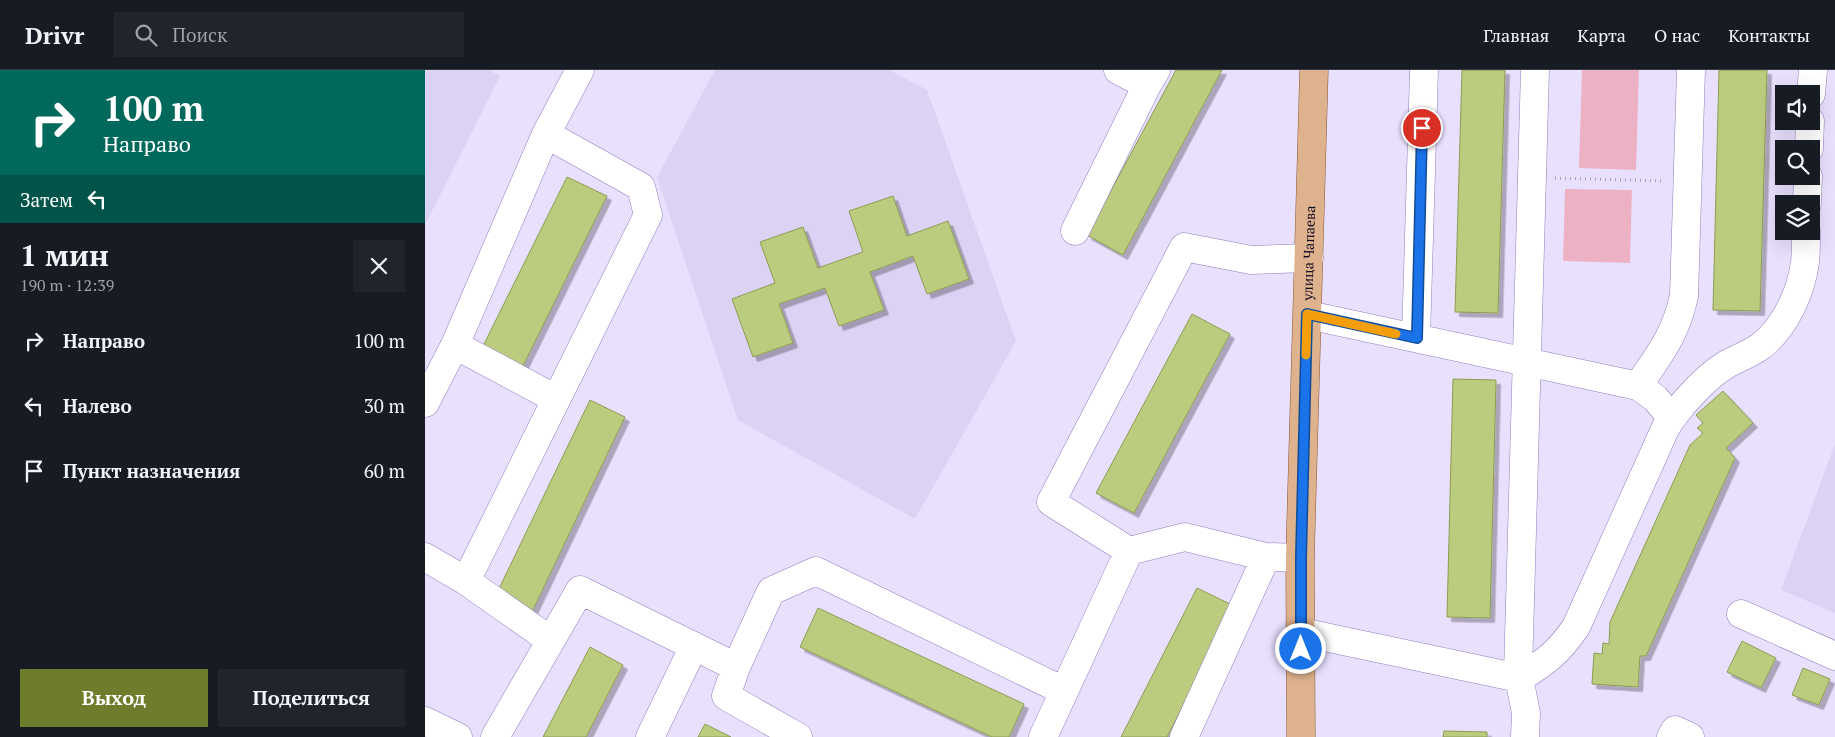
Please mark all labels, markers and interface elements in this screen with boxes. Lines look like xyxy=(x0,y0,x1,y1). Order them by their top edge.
search box xyxy=(114,12,464,57)
text: Drivr xyxy=(25,19,84,51)
icon: search xyxy=(132,21,160,49)
text: Поиск xyxy=(172,22,227,47)
text: Главная xyxy=(1483,23,1549,47)
text: Карта xyxy=(1577,23,1626,47)
text: О нас xyxy=(1654,23,1700,47)
text: Контакты xyxy=(1728,23,1810,47)
text: 100 m xyxy=(103,85,204,131)
map controls xyxy=(1775,85,1820,240)
button: sound xyxy=(1775,85,1820,130)
icon: right xyxy=(20,90,85,155)
pin xyxy=(1401,107,1443,149)
icon: arrive xyxy=(1408,114,1436,142)
text: Направо xyxy=(103,129,191,158)
button: search xyxy=(1775,140,1820,185)
icon: left xyxy=(83,185,111,213)
text: Затем xyxy=(20,187,73,212)
button: layers xyxy=(1775,195,1820,240)
street label: улица Чапаева xyxy=(1297,205,1319,302)
text: 1 мин xyxy=(20,235,109,275)
button: close xyxy=(353,240,405,292)
text: 190 m · 12:39 xyxy=(20,274,114,296)
icon: right xyxy=(20,327,48,355)
text: Направо xyxy=(63,328,145,353)
text: 100 m xyxy=(354,328,405,353)
icon: left xyxy=(20,392,48,420)
text: Налево xyxy=(63,393,132,418)
text: 30 m xyxy=(364,393,405,418)
icon: arrive xyxy=(20,457,48,485)
text: Пункт назначения xyxy=(63,458,240,483)
text: 60 m xyxy=(364,458,405,483)
position arrow xyxy=(1274,622,1326,674)
button: Выход xyxy=(20,669,208,727)
button: Поделиться xyxy=(218,669,405,727)

